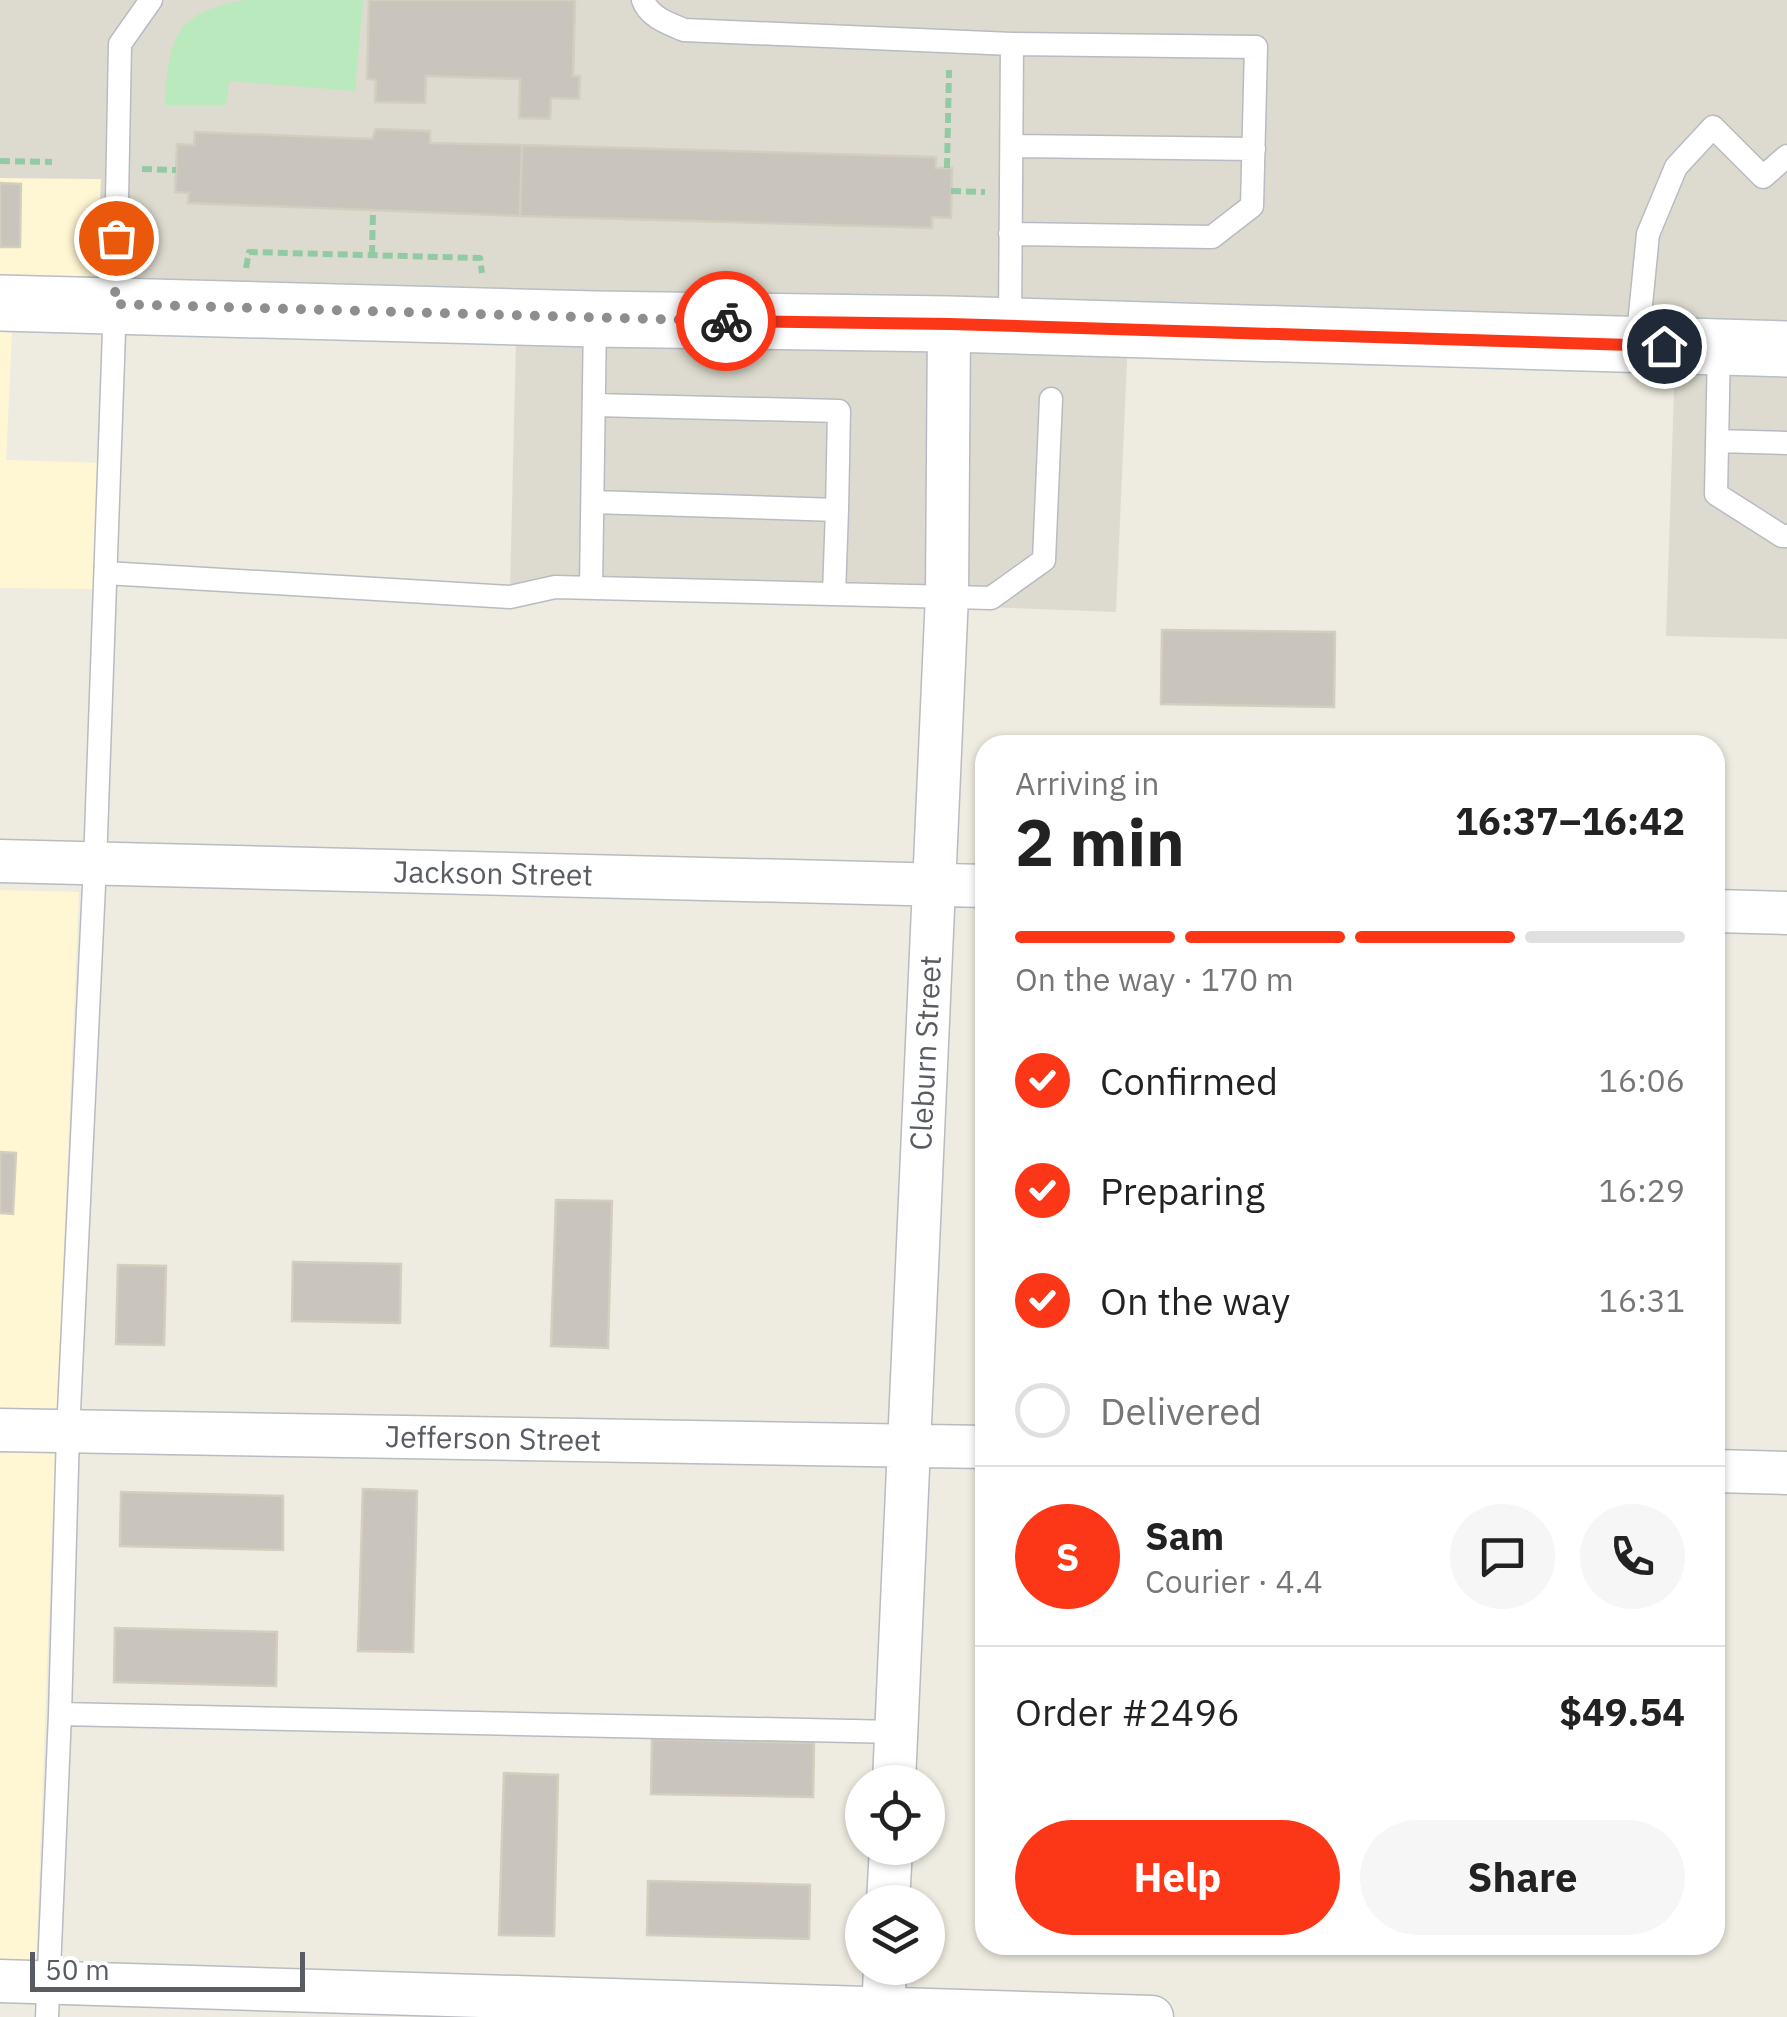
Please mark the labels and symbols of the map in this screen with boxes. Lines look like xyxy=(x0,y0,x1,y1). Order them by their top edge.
pin xyxy=(74,196,159,281)
courier xyxy=(676,271,776,371)
pin xyxy=(1622,304,1707,389)
street label: Jackson Street xyxy=(393,851,593,894)
street label: Cleburn Street xyxy=(900,954,949,1151)
street label: Jefferson Street xyxy=(385,1416,602,1459)
scale bar xyxy=(30,1947,305,1992)

